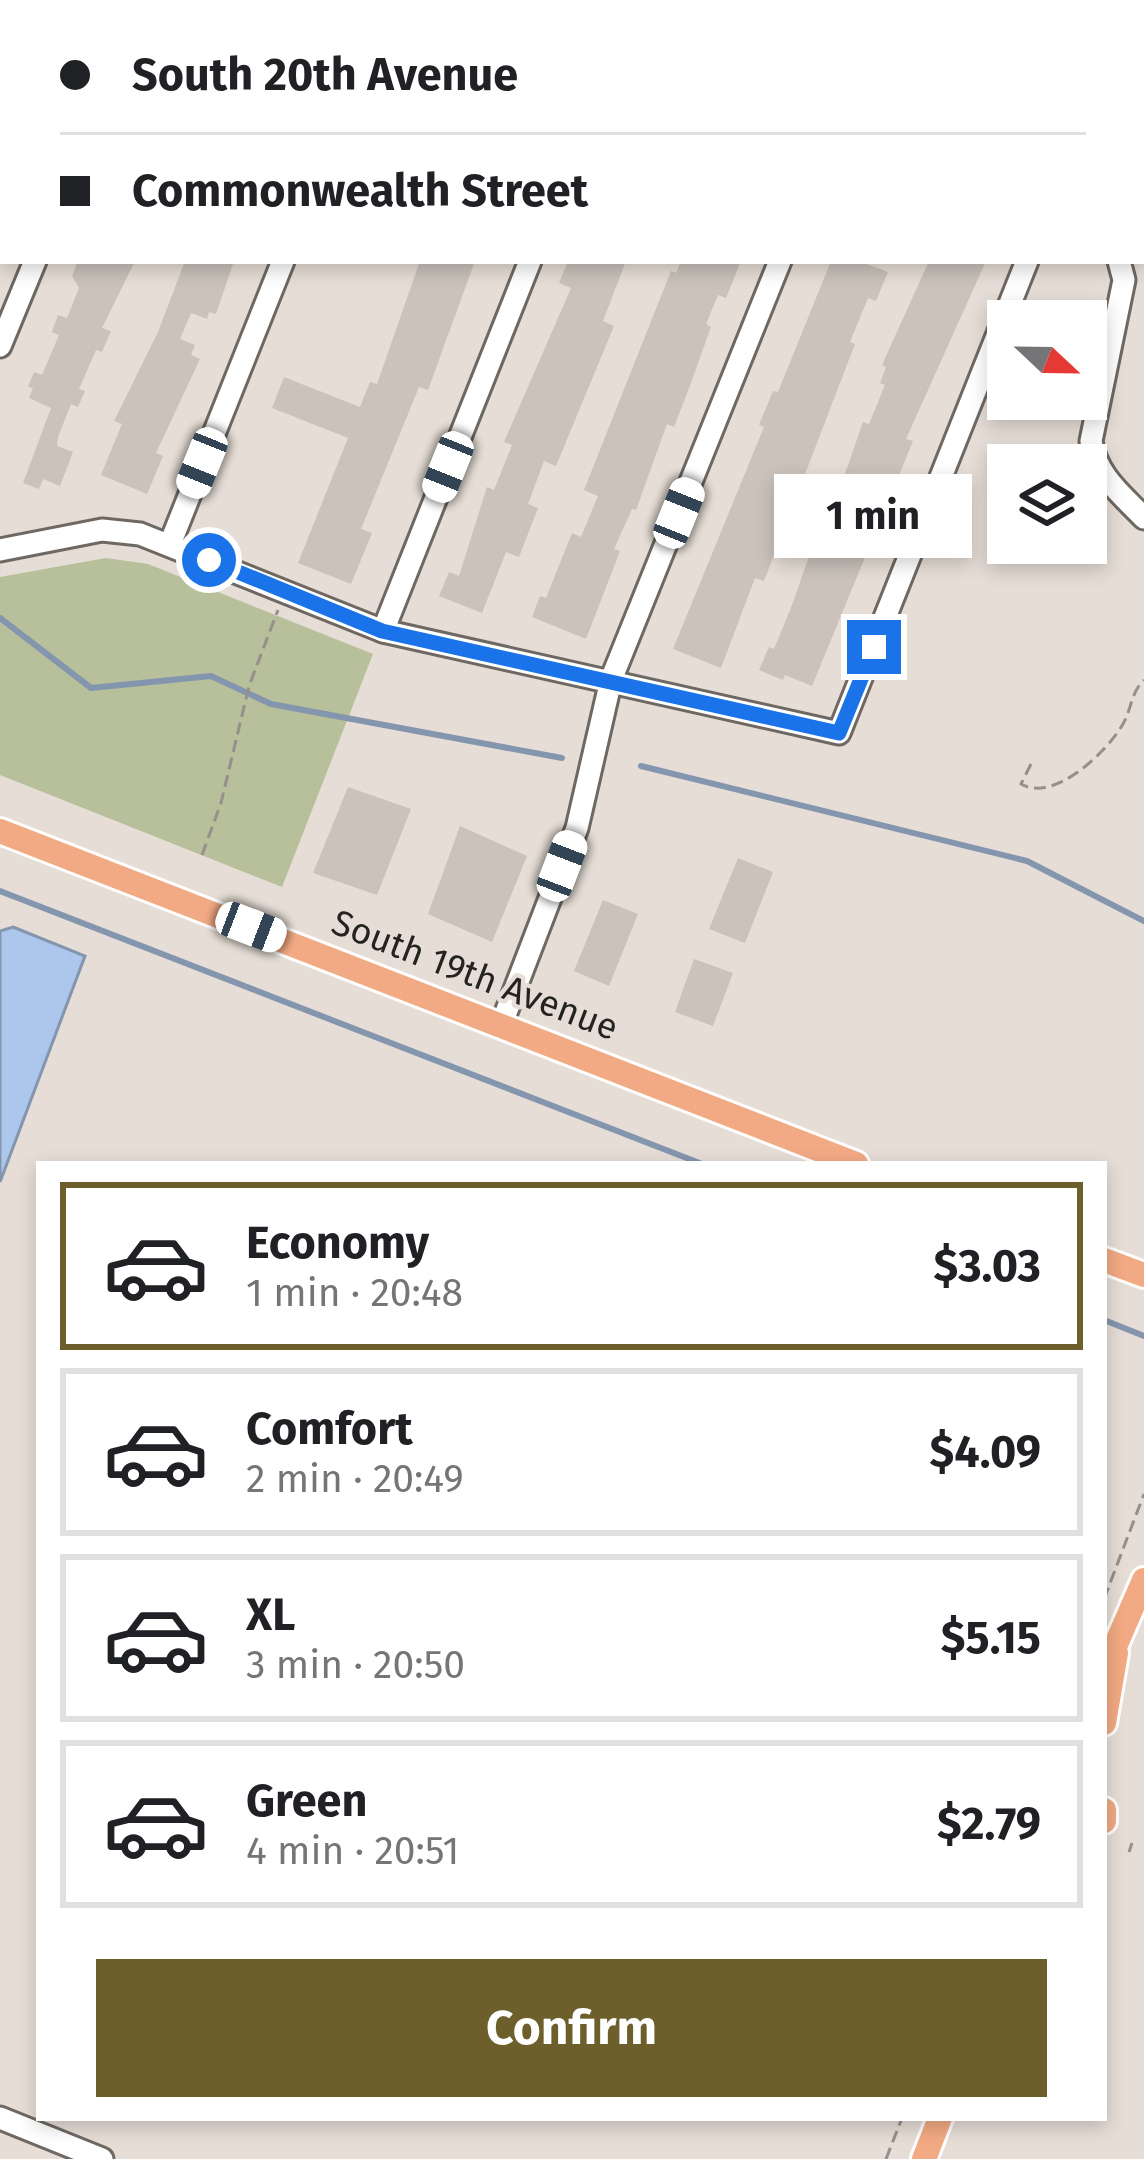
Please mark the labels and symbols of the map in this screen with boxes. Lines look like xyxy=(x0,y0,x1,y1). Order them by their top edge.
north arrow xyxy=(987,300,1107,420)
car xyxy=(172,423,232,503)
car xyxy=(418,427,478,507)
car xyxy=(649,473,709,553)
callout: 1 min xyxy=(775,473,973,557)
route start xyxy=(182,533,236,587)
route end xyxy=(847,620,901,674)
car xyxy=(532,826,592,906)
car xyxy=(211,897,291,957)
street label: South 19th Avenue xyxy=(326,900,624,1050)

